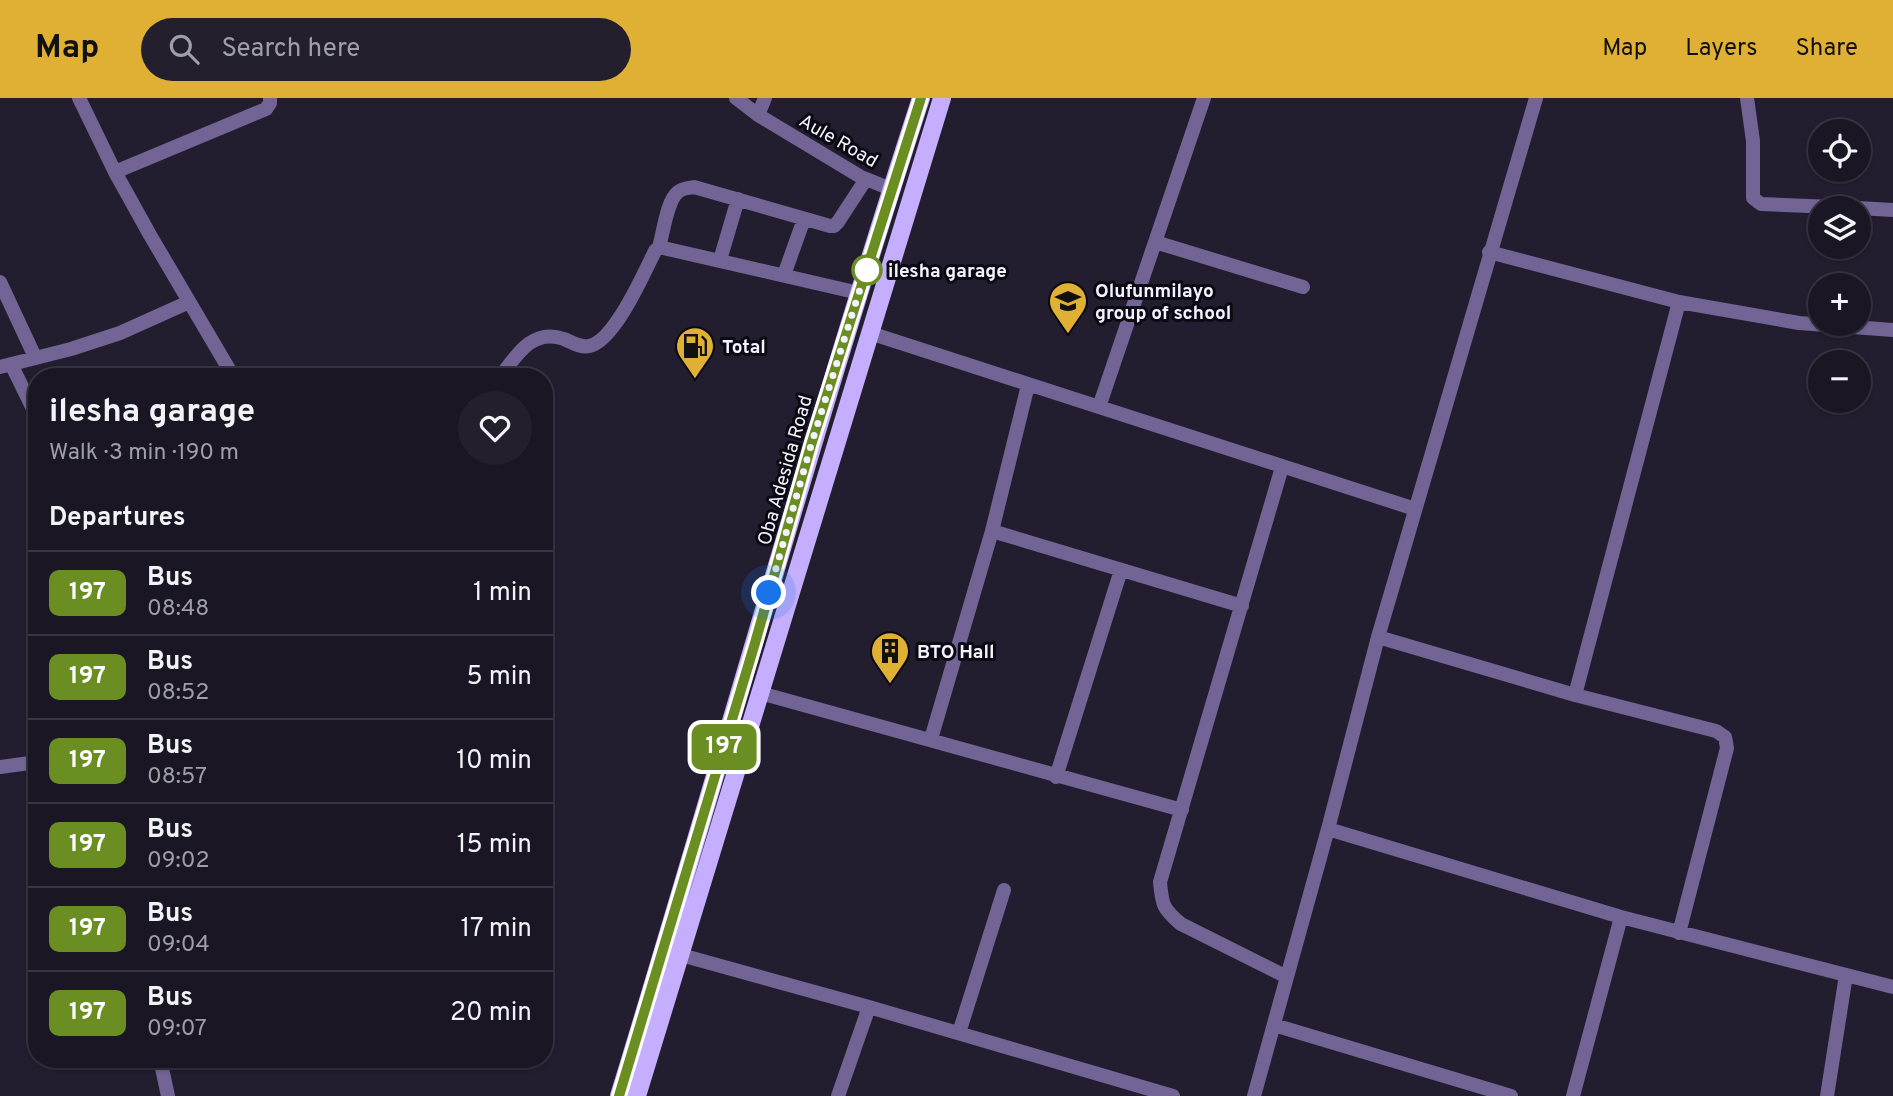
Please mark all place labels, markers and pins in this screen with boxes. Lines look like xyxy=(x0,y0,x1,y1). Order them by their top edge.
marker: ilesha garage xyxy=(852,255,882,285)
place label: ilesha garage xyxy=(888,260,1007,284)
school or university icon: Olufunmilayo group of school xyxy=(1047,280,1089,335)
place label: Olufunmilayo group of school xyxy=(1095,280,1231,326)
fuel station icon: Total xyxy=(674,325,716,380)
place label: Total xyxy=(722,336,766,360)
building icon: BTO Hall xyxy=(869,630,911,685)
place label: BTO Hall xyxy=(917,641,995,665)

